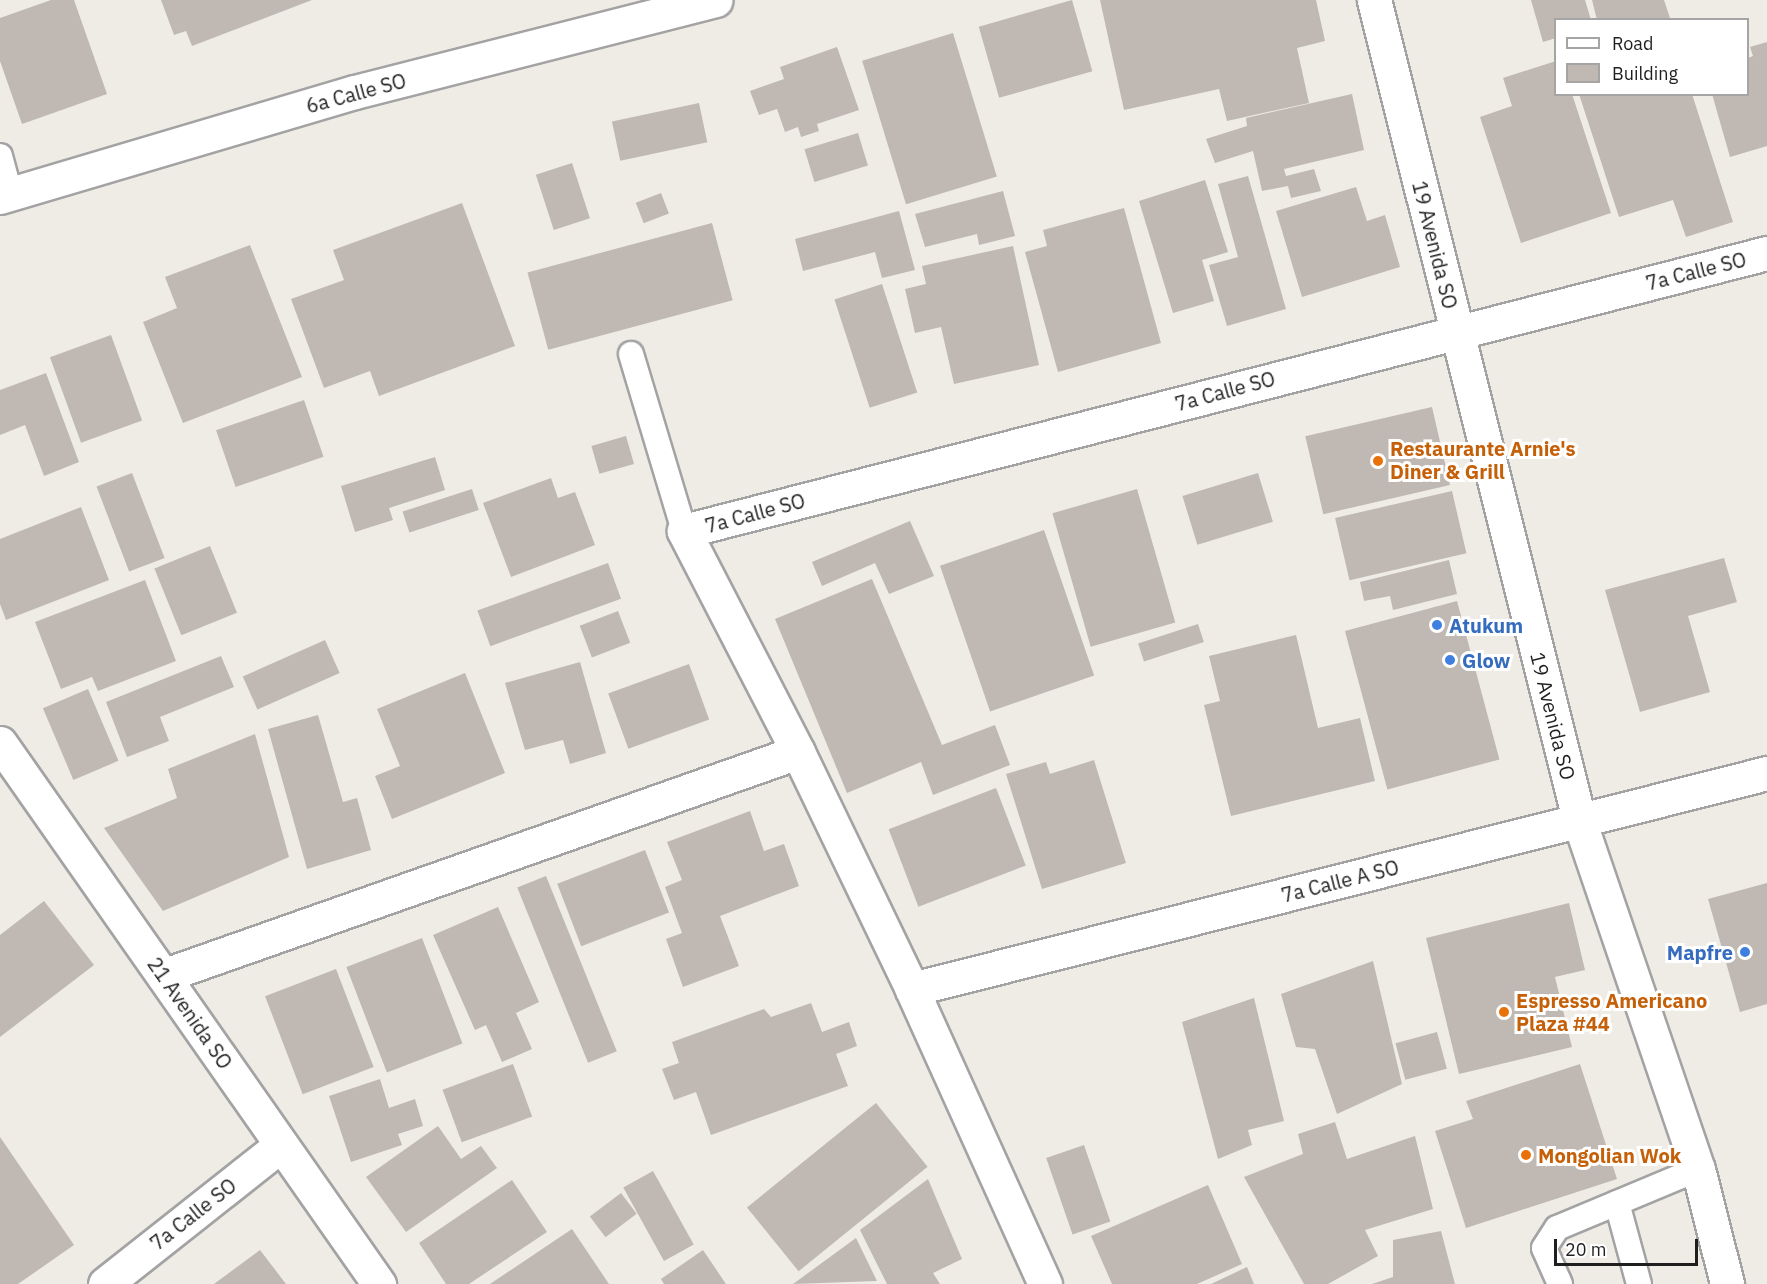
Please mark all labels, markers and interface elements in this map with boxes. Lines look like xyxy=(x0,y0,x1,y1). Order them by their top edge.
legend xyxy=(1554,18,1749,96)
text: Road xyxy=(1612,32,1653,55)
text: Building xyxy=(1612,62,1678,85)
street label: 6a Calle SO xyxy=(303,68,409,118)
street label: 19 Avenida SO xyxy=(1408,179,1462,311)
street label: 7a Calle SO xyxy=(1643,247,1749,295)
street label: 7a Calle SO xyxy=(1172,366,1278,416)
place label: Restaurante Arnie's Diner & Grill xyxy=(1390,437,1576,484)
marker: Restaurante Arnie's Diner & Grill xyxy=(1371,454,1385,468)
street label: 7a Calle SO xyxy=(702,488,808,538)
place label: Atukum xyxy=(1449,613,1523,637)
marker: Atukum xyxy=(1430,618,1444,632)
place label: Glow xyxy=(1462,648,1510,672)
street label: 19 Avenida SO xyxy=(1526,650,1580,782)
marker: Glow xyxy=(1443,653,1457,667)
street label: 7a Calle A SO xyxy=(1279,855,1401,907)
place label: Mapfre xyxy=(1667,940,1733,964)
marker: Mapfre xyxy=(1738,945,1752,959)
street label: 21 Avenida SO xyxy=(143,952,237,1074)
place label: Espresso Americano Plaza #44 xyxy=(1516,988,1707,1035)
marker: Espresso Americano Plaza #44 xyxy=(1497,1005,1511,1019)
place label: Mongolian Wok xyxy=(1538,1143,1681,1167)
marker: Mongolian Wok xyxy=(1519,1148,1533,1162)
street label: 7a Calle SO xyxy=(145,1173,241,1255)
scale bar xyxy=(1557,1227,1701,1265)
text: 20 m xyxy=(1565,1238,1607,1261)

